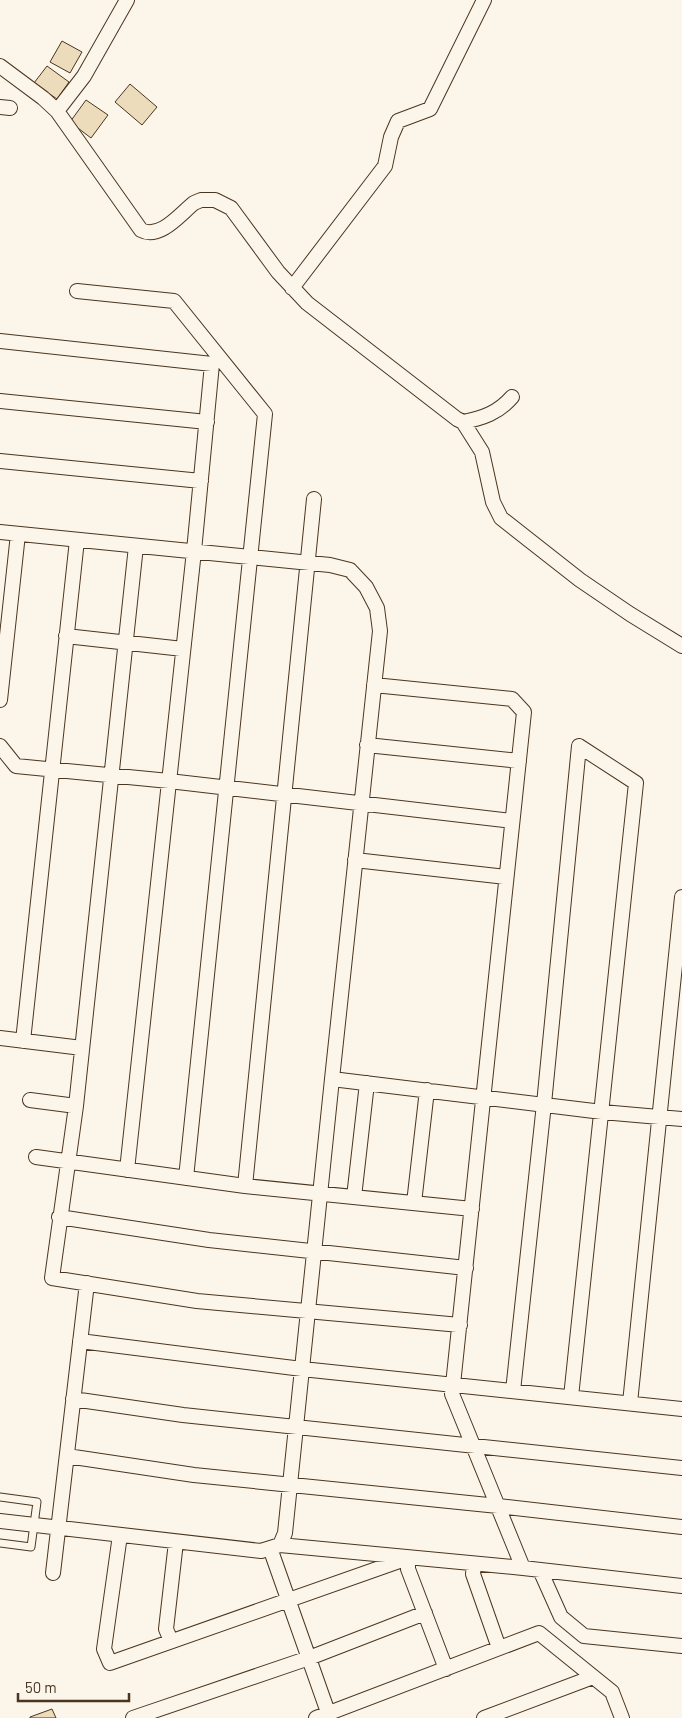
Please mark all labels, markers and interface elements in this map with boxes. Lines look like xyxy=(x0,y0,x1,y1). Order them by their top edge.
scale bar xyxy=(18,1670,129,1702)
text: 50 m xyxy=(25,1678,57,1696)

